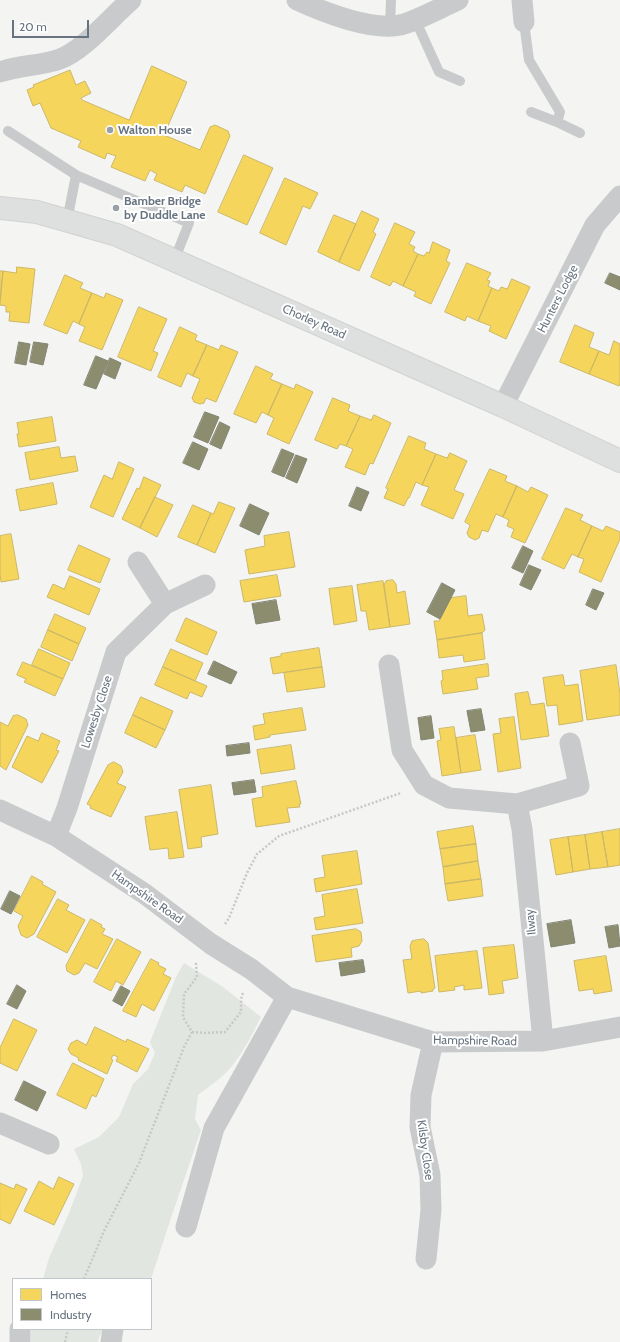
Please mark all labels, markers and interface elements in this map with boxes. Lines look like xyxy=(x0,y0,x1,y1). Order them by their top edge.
scale bar xyxy=(14,12,91,38)
text: 20 m xyxy=(19,19,47,34)
place label: Walton House xyxy=(118,123,192,137)
marker: Walton House xyxy=(105,125,115,135)
place label: Bamber Bridge by Duddle Lane xyxy=(124,194,206,222)
marker: Bamber Bridge by Duddle Lane xyxy=(111,203,121,213)
street label: Hunters Lodge xyxy=(535,263,581,335)
street label: Chorley Road xyxy=(280,302,348,342)
street label: Lowesby Close xyxy=(79,674,115,750)
street label: Hampshire Road xyxy=(109,867,185,927)
street label: Ilway xyxy=(522,908,540,936)
street label: Hampshire Road xyxy=(433,1033,517,1049)
street label: Kilsby Close xyxy=(414,1119,436,1181)
legend xyxy=(12,1278,152,1330)
text: Homes xyxy=(50,1287,87,1302)
text: Industry xyxy=(50,1307,91,1322)

